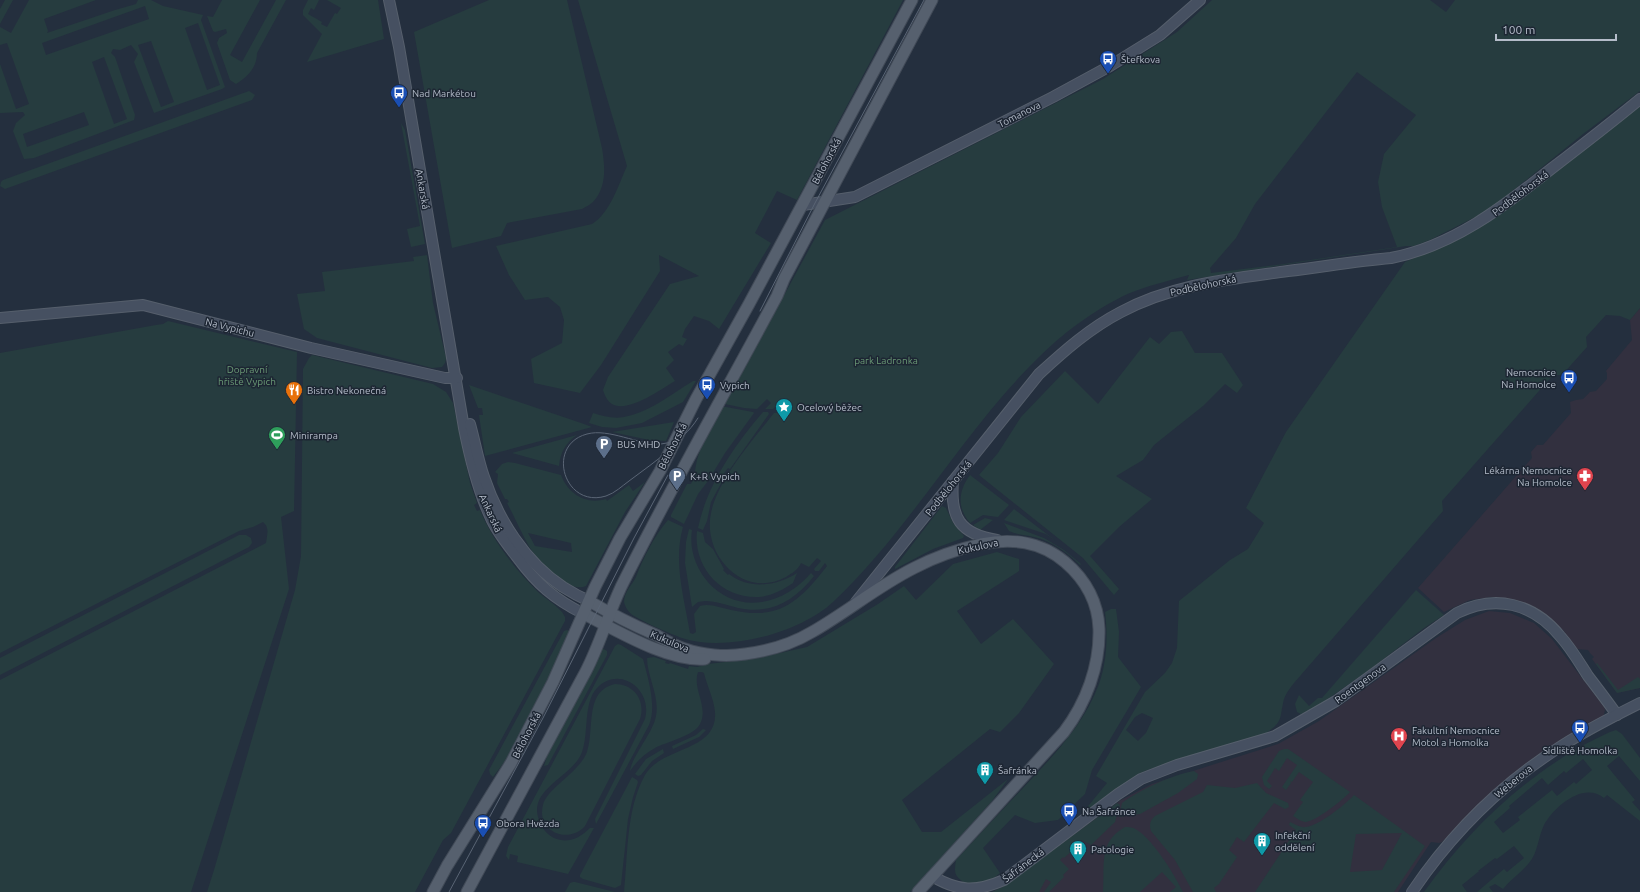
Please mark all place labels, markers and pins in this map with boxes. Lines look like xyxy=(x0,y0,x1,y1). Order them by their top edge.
bus stop icon: Štefkova xyxy=(1098,49,1118,74)
place label: Štefkova xyxy=(1121,53,1160,65)
bus stop icon: Nad Markétou xyxy=(389,83,409,108)
place label: Nad Markétou xyxy=(412,88,476,99)
place label: Nemocnice Na Homolce xyxy=(1501,367,1556,390)
bus stop icon: Nemocnice Na Homolce xyxy=(1559,368,1579,393)
bus stop icon: Vypich xyxy=(697,375,717,400)
restaurant icon: Bistro Nekonečná xyxy=(284,380,304,405)
place label: Vypich xyxy=(720,380,750,391)
place label: Bistro Nekonečná xyxy=(307,385,386,396)
place icon: Ocelový běžec xyxy=(774,397,794,422)
place label: Ocelový běžec xyxy=(797,402,862,413)
sports icon: Minirampa xyxy=(267,425,287,450)
place label: Minirampa xyxy=(290,430,338,441)
parking icon: BUS MHD xyxy=(594,434,614,459)
place label: BUS MHD xyxy=(617,439,660,450)
place label: Lékárna Nemocnice Na Homolce xyxy=(1484,465,1572,488)
parking icon: K+R Vypich xyxy=(667,466,687,491)
pharmacy icon: Lékárna Nemocnice Na Homolce xyxy=(1575,466,1595,491)
place label: K+R Vypich xyxy=(690,471,740,482)
bus stop icon: Sídliště Homolka xyxy=(1570,718,1590,743)
place label: Fakultní Nemocnice Motol a Homolka xyxy=(1412,725,1500,748)
hospital icon: Fakultní Nemocnice Motol a Homolka xyxy=(1389,726,1409,751)
place label: Sídliště Homolka xyxy=(1543,745,1617,756)
building icon: Šafránka xyxy=(975,760,995,785)
place label: Šafránka xyxy=(998,764,1037,776)
bus stop icon: Na Šafránce xyxy=(1059,801,1079,826)
place label: Na Šafránce xyxy=(1082,805,1136,817)
bus stop icon: Obora Hvězda xyxy=(473,813,493,838)
place label: Obora Hvězda xyxy=(496,818,560,829)
place label: Infekční oddělení xyxy=(1275,830,1315,853)
building icon: Infekční oddělení xyxy=(1252,831,1272,856)
building icon: Patologie xyxy=(1068,839,1088,864)
place label: Patologie xyxy=(1091,844,1134,855)

